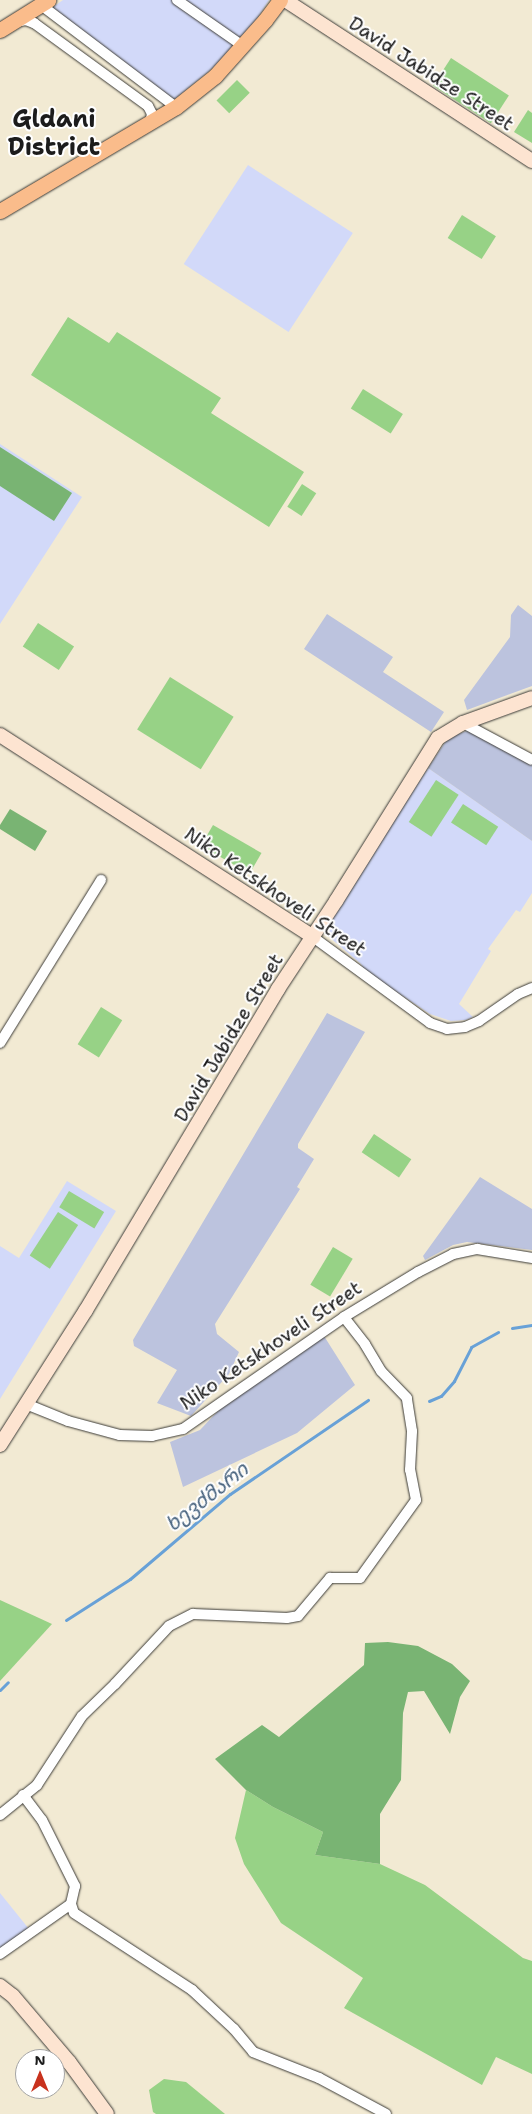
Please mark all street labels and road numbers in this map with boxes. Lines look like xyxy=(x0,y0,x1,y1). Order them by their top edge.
street label: David Jabidze Street xyxy=(344,12,518,136)
street label: Niko Ketskhoveli Street xyxy=(180,823,370,961)
street label: David Jabidze Street xyxy=(170,950,288,1126)
street label: Niko Ketskhoveli Street xyxy=(176,1277,366,1415)

